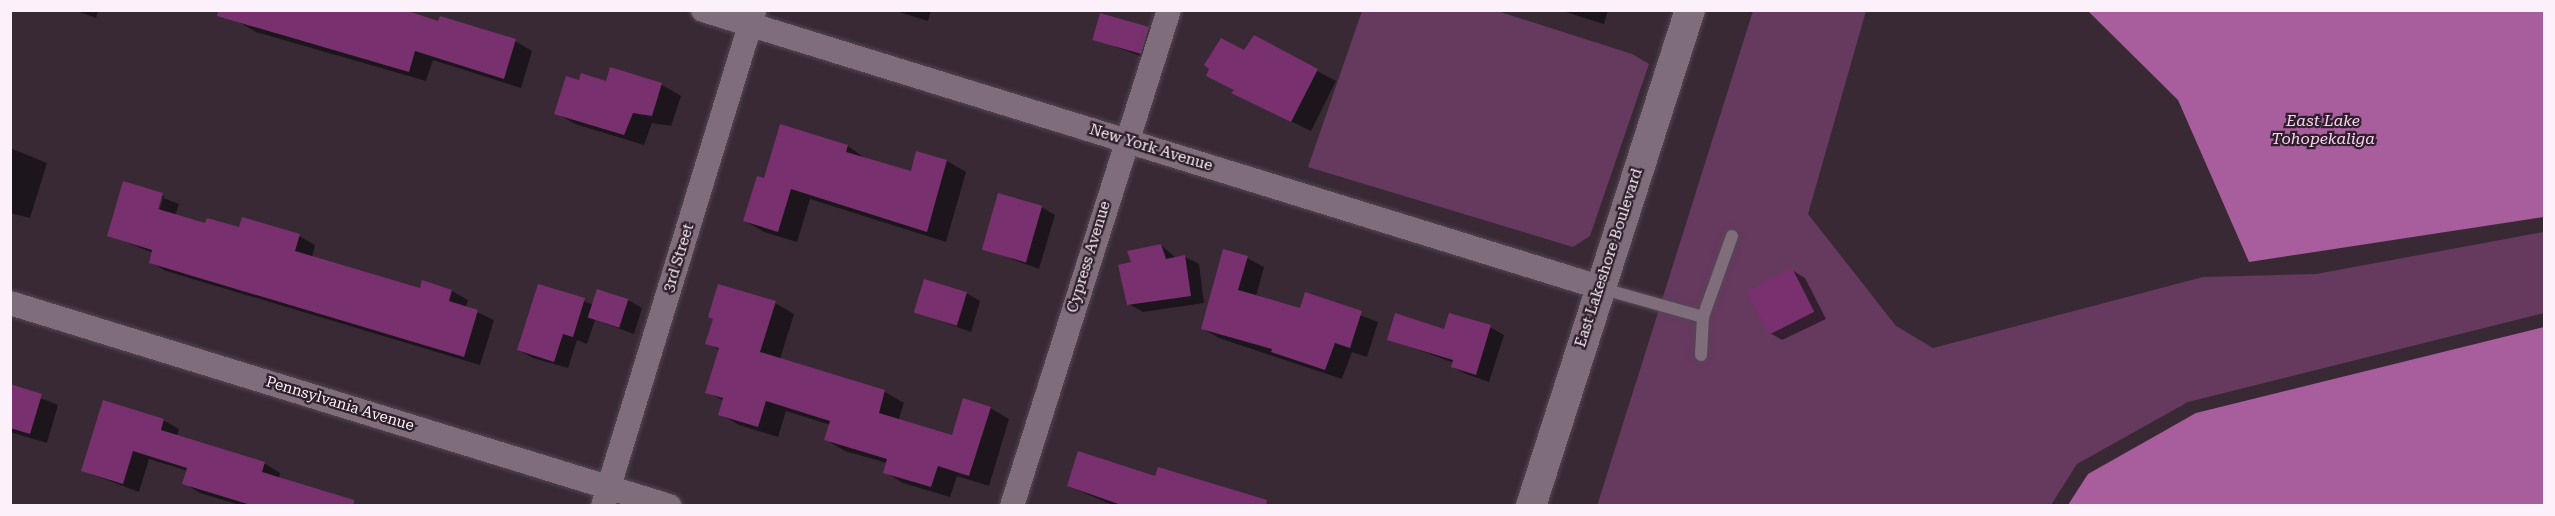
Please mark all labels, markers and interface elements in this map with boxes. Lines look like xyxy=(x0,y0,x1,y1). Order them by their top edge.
water label: East Lake Tohopekaliga xyxy=(2271,111,2375,149)
street label: New York Avenue xyxy=(1087,121,1215,175)
street label: East Lakeshore Boulevard xyxy=(1572,166,1646,350)
street label: Cypress Avenue xyxy=(1063,199,1115,315)
street label: 3rd Street xyxy=(660,221,698,295)
street label: Pennsylvania Avenue xyxy=(264,373,416,435)

